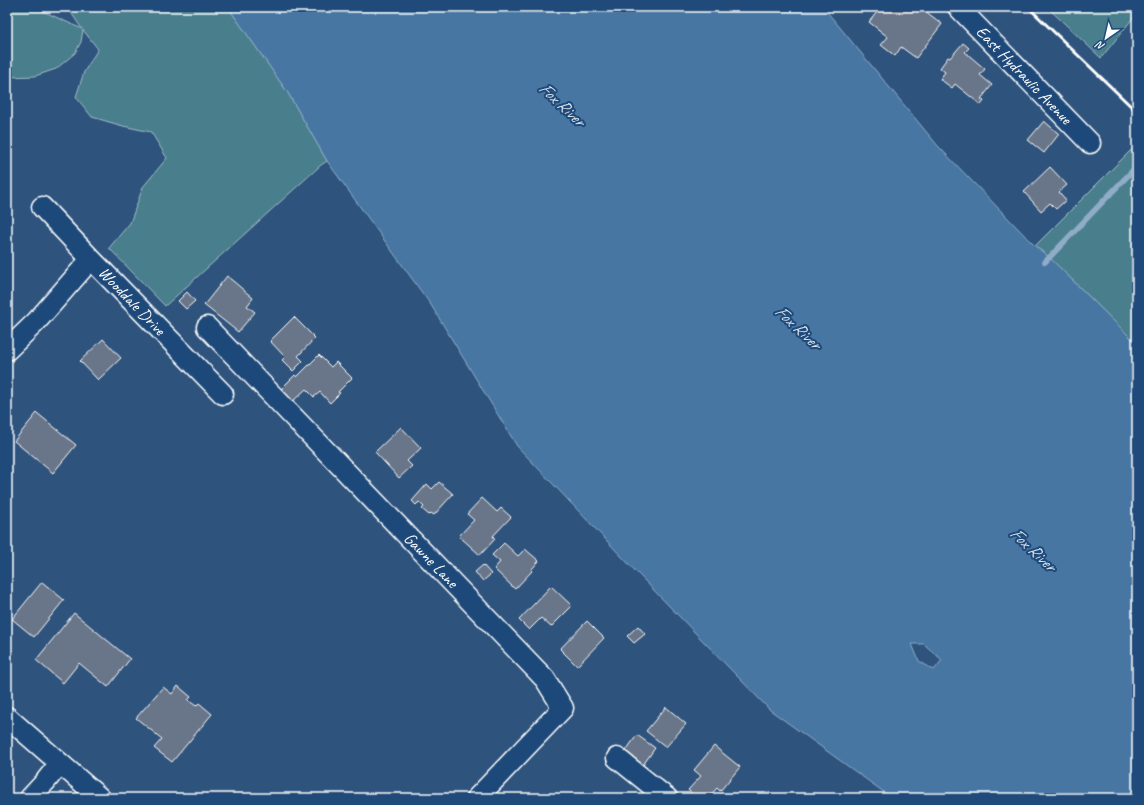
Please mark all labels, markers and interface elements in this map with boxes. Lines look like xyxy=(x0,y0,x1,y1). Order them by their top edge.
north arrow xyxy=(1086,18,1126,58)
street label: East Hydraulic Avenue xyxy=(972,21,1077,130)
text: N xyxy=(1092,37,1107,54)
water label: Fox River xyxy=(534,77,592,133)
street label: Wooddale Drive xyxy=(94,262,171,341)
water label: Fox River xyxy=(770,300,828,356)
water label: Fox River xyxy=(1005,522,1063,578)
street label: Gawne Lane xyxy=(399,528,464,593)

